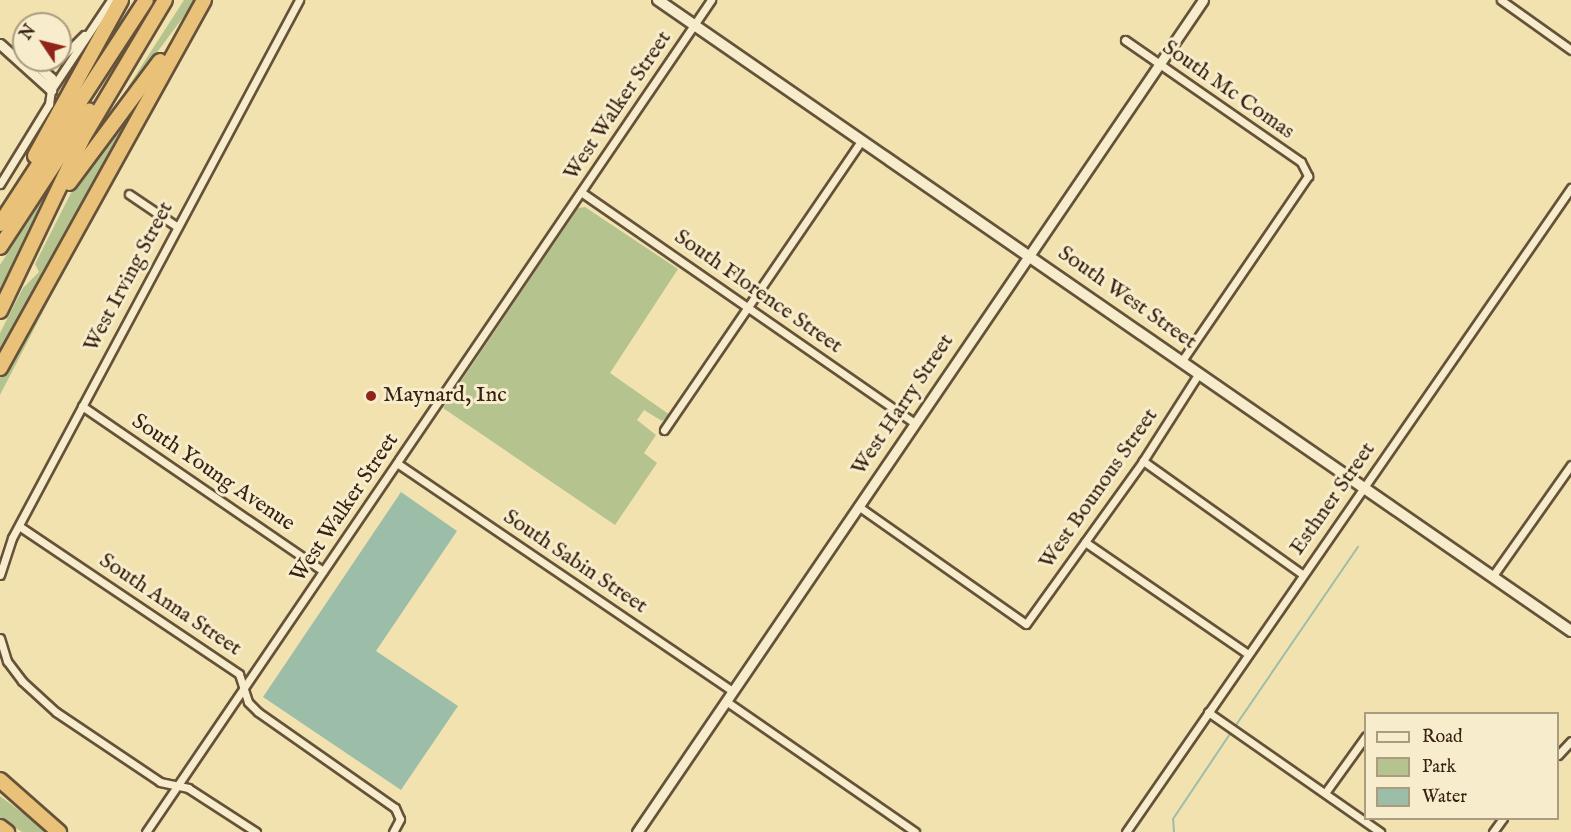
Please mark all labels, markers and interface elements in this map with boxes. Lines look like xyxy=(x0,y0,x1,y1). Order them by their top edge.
north arrow xyxy=(12,12,72,72)
text: N xyxy=(17,21,41,44)
street label: West Walker Street xyxy=(558,26,678,186)
street label: South Mc Comas xyxy=(1157,35,1299,145)
street label: West Irving Street xyxy=(78,197,180,357)
street label: South Florence Street xyxy=(669,224,847,360)
street label: South West Street xyxy=(1053,240,1201,356)
street label: West Harry Street xyxy=(846,329,960,481)
place label: Maynard, Inc xyxy=(383,383,507,409)
marker: Maynard, Inc xyxy=(364,389,378,403)
street label: West Bounous Street xyxy=(1034,404,1164,574)
street label: South Young Avenue xyxy=(126,409,300,537)
street label: West Walker Street xyxy=(285,428,405,588)
street label: Esthner Street xyxy=(1284,438,1382,560)
street label: South Sabin Street xyxy=(498,504,652,620)
street label: South Anna Street xyxy=(94,548,246,662)
legend xyxy=(1364,712,1559,820)
text: Road xyxy=(1422,726,1463,749)
text: Park xyxy=(1422,756,1456,779)
text: Water xyxy=(1422,786,1467,809)

